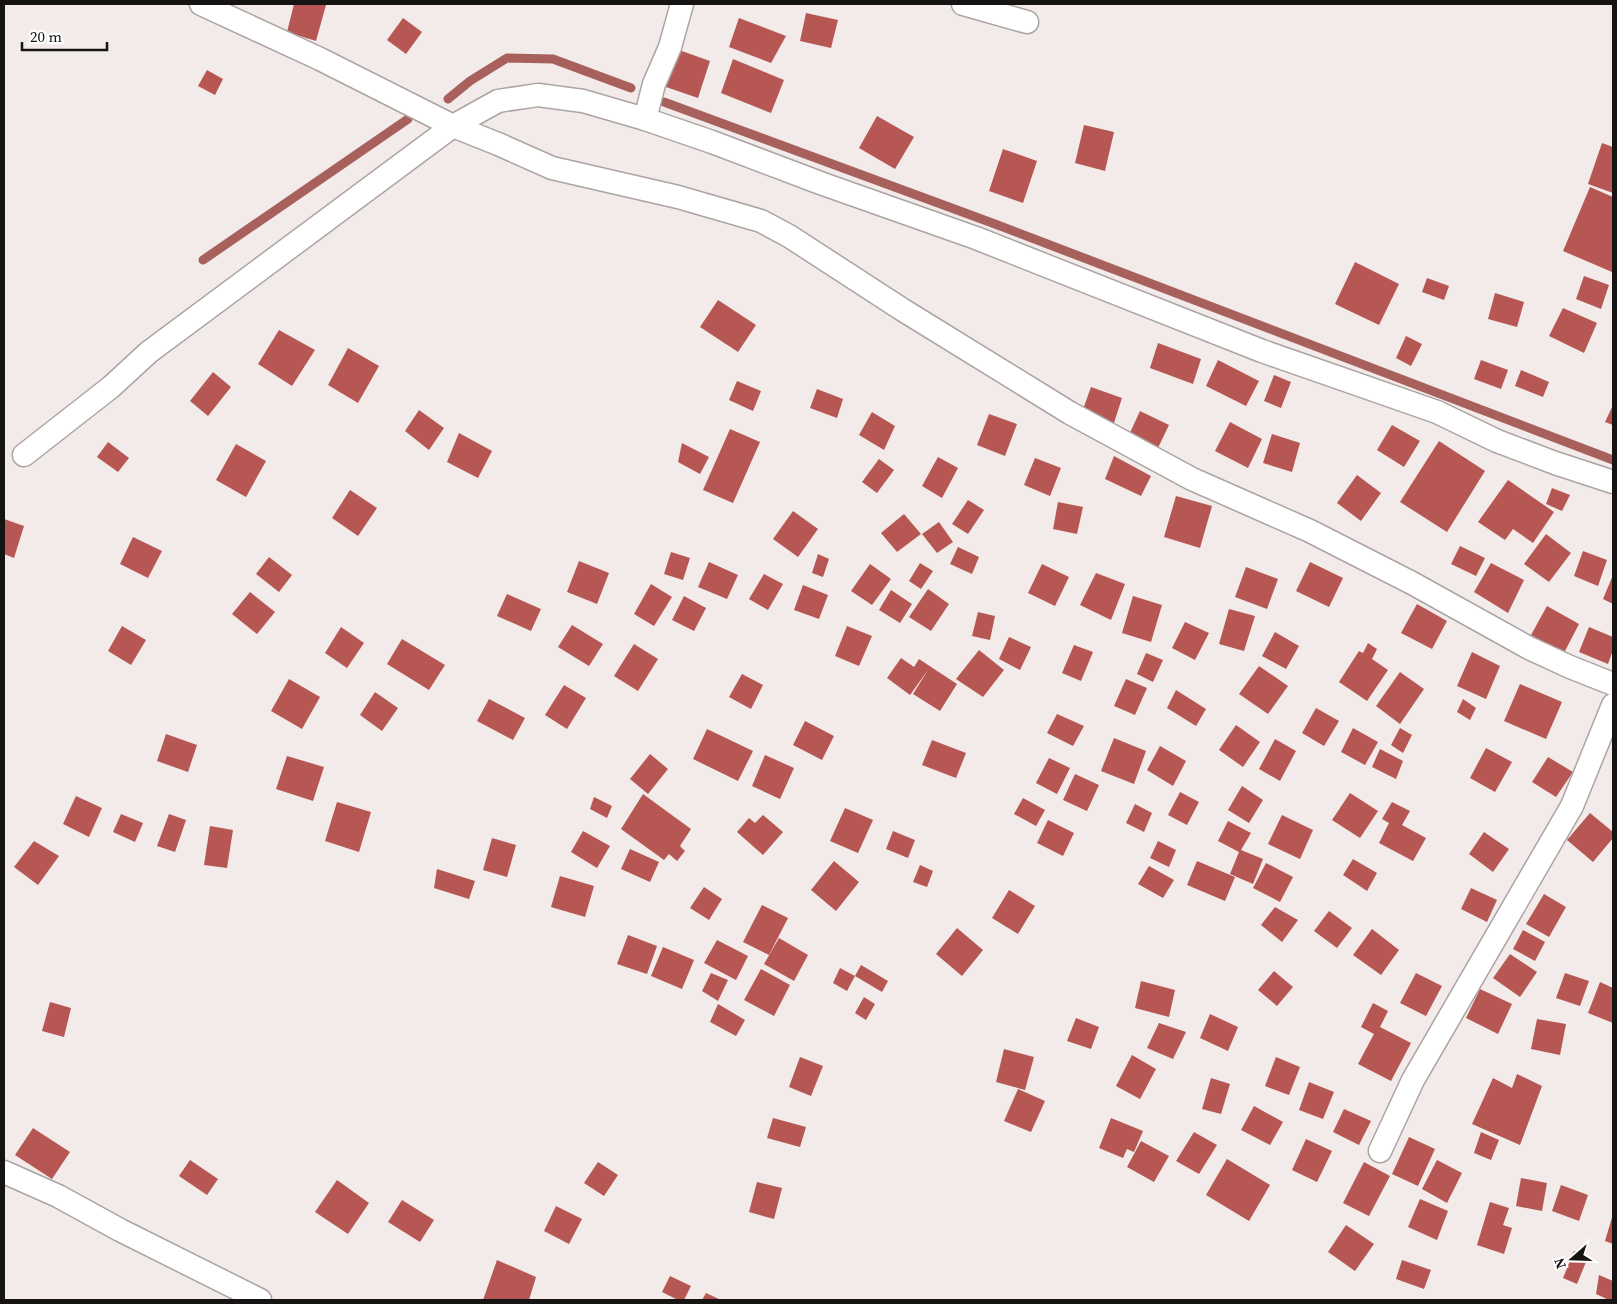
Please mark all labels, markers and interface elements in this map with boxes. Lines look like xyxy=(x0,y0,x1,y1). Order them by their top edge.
scale bar xyxy=(22,20,108,52)
text: 20 m xyxy=(30,26,62,47)
north arrow xyxy=(1547,1234,1597,1284)
text: N xyxy=(1549,1255,1571,1272)

